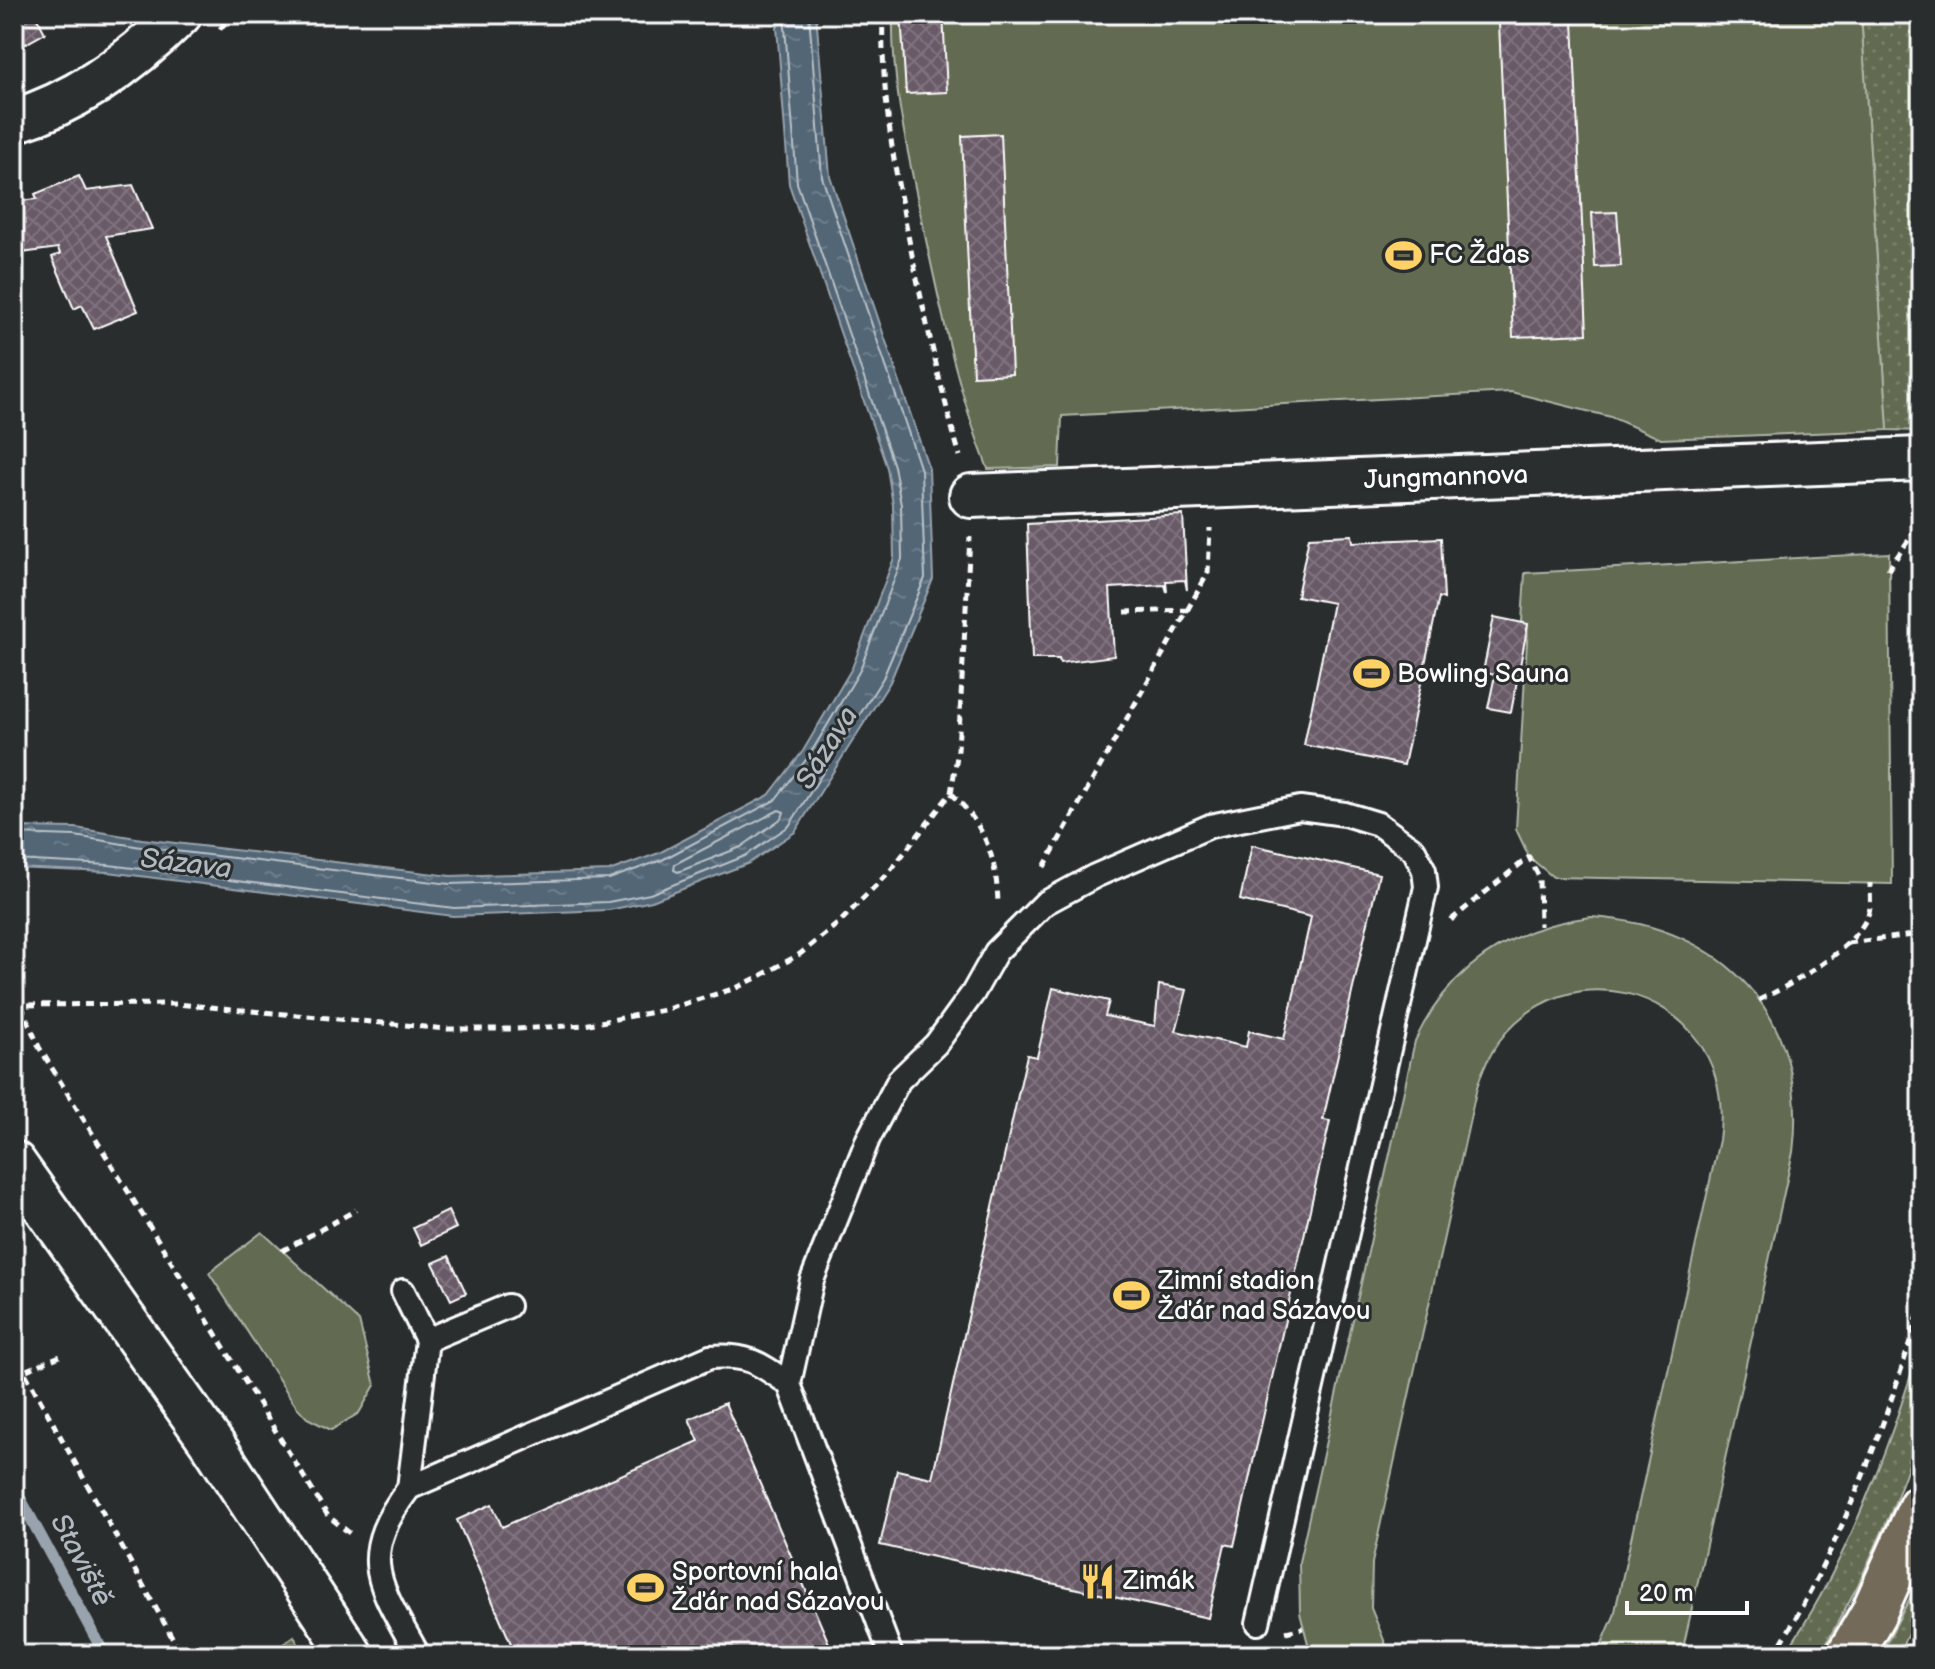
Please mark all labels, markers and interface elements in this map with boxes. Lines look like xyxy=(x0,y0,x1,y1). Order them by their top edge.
sports icon: FC Žďas xyxy=(1384,236,1422,274)
place label: FC Žďas xyxy=(1429,238,1530,271)
street label: Jungmannova xyxy=(1363,460,1529,496)
sports icon: Bowling Sauna xyxy=(1352,655,1390,693)
place label: Bowling Sauna xyxy=(1397,659,1569,690)
water label: Sázava xyxy=(789,700,865,796)
water label: Sázava xyxy=(139,842,233,886)
place label: Zimní stadion Žďár nad Sázavou xyxy=(1157,1266,1370,1327)
sports icon: Zimní stadion Žďár nad Sázavou xyxy=(1113,1277,1151,1315)
water label: Staviště xyxy=(43,1508,119,1612)
place label: Sportovní hala Žďár nad Sázavou xyxy=(671,1557,884,1618)
restaurant icon: Zimák xyxy=(1078,1562,1116,1600)
scale bar xyxy=(1627,1565,1747,1615)
place label: Zimák xyxy=(1122,1566,1194,1597)
sports icon: Sportovní hala Žďár nad Sázavou xyxy=(627,1568,665,1606)
text: 20 m xyxy=(1639,1579,1694,1608)

